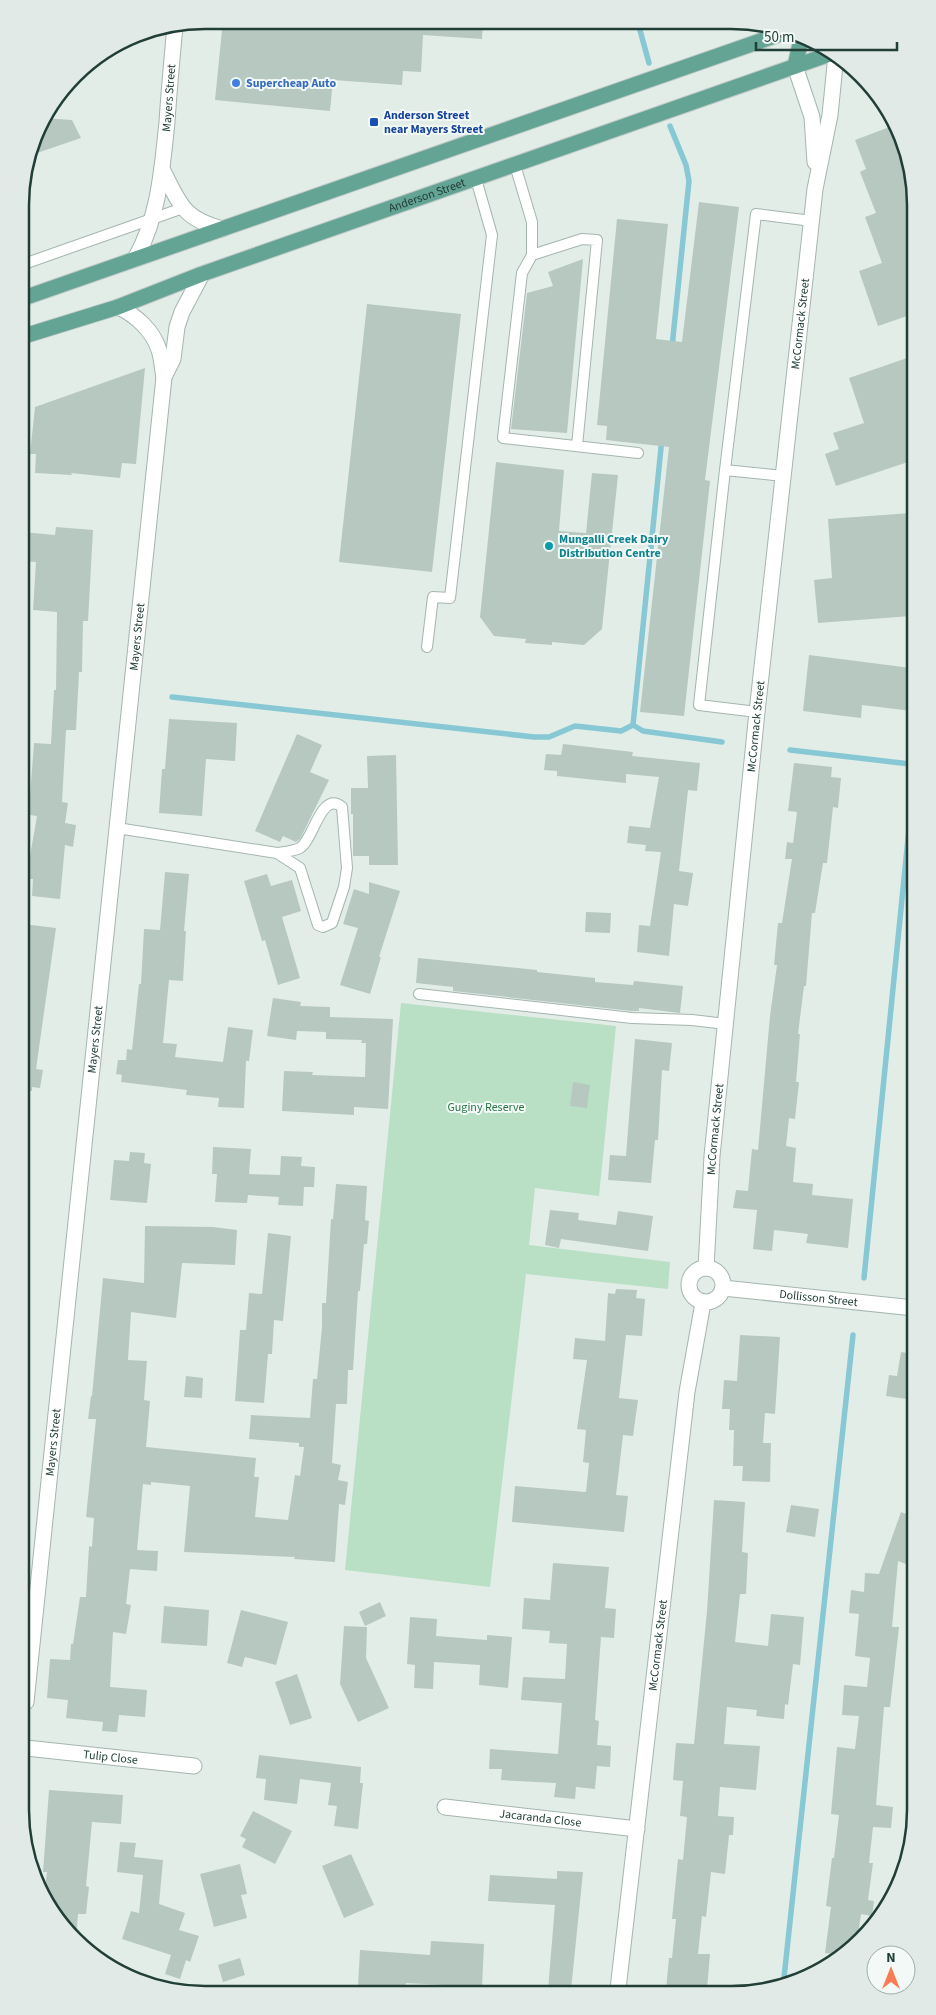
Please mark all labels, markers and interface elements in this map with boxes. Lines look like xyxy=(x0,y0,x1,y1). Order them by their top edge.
scale bar xyxy=(756,20,897,52)
text: 50 m xyxy=(764,27,794,48)
street label: Mayers Street xyxy=(158,63,180,133)
place label: Supercheap Auto xyxy=(246,75,336,92)
marker: Supercheap Auto xyxy=(230,77,242,89)
place label: Anderson Street near Mayers Street xyxy=(383,107,484,138)
marker: Anderson Street near Mayers Street xyxy=(368,116,380,128)
street label: Anderson Street xyxy=(386,174,468,217)
street label: McCormack Street xyxy=(787,277,814,370)
place label: Mungalli Creek Dairy Distribution Centre xyxy=(559,531,669,562)
marker: Mungalli Creek Dairy Distribution Centre xyxy=(543,540,555,552)
street label: Mayers Street xyxy=(125,602,149,671)
street label: McCormack Street xyxy=(742,680,769,773)
street label: Mayers Street xyxy=(83,1005,107,1074)
street label: McCormack Street xyxy=(702,1083,728,1175)
park label: Guginy Reserve xyxy=(447,1099,525,1116)
street label: Dollisson Street xyxy=(778,1285,858,1311)
street label: Mayers Street xyxy=(41,1408,65,1477)
street label: McCormack Street xyxy=(644,1599,671,1692)
street label: Tulip Close xyxy=(82,1746,139,1768)
street label: Jacaranda Close xyxy=(499,1805,582,1831)
north arrow xyxy=(866,1945,916,1995)
text: N xyxy=(886,1948,896,1968)

